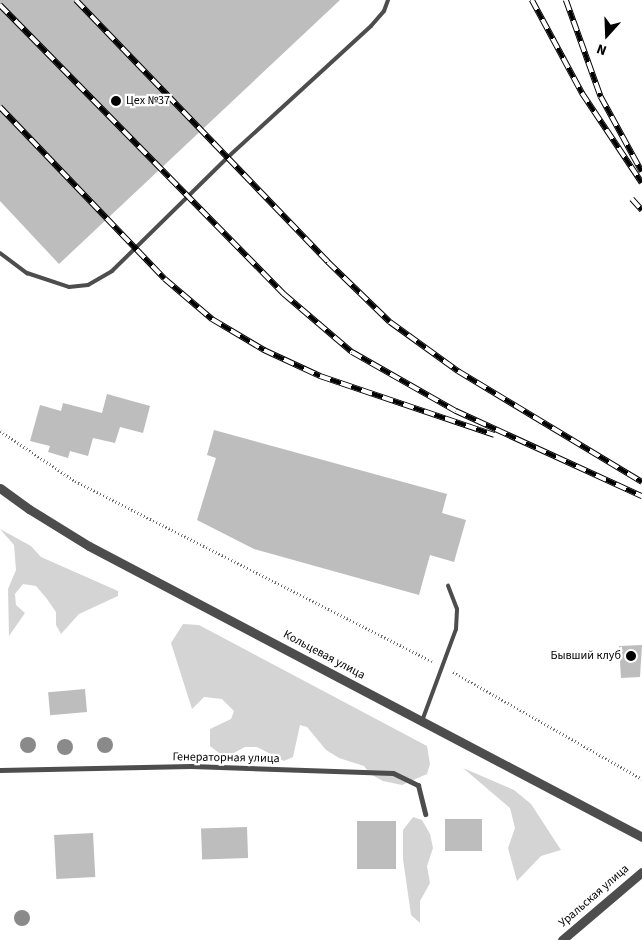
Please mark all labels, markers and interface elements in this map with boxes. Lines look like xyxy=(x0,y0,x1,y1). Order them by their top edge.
north arrow xyxy=(582,10,632,60)
text: N xyxy=(594,38,610,60)
place label: Цех №37 xyxy=(126,94,170,108)
marker: Цех №37 xyxy=(110,95,122,107)
street label: Кольцевая улица xyxy=(281,627,367,683)
place label: Бывший клуб xyxy=(550,649,621,663)
marker: Бывший клуб xyxy=(625,650,637,662)
street label: Генераторная улица xyxy=(172,750,280,766)
street label: Уральская улица xyxy=(556,862,632,930)

